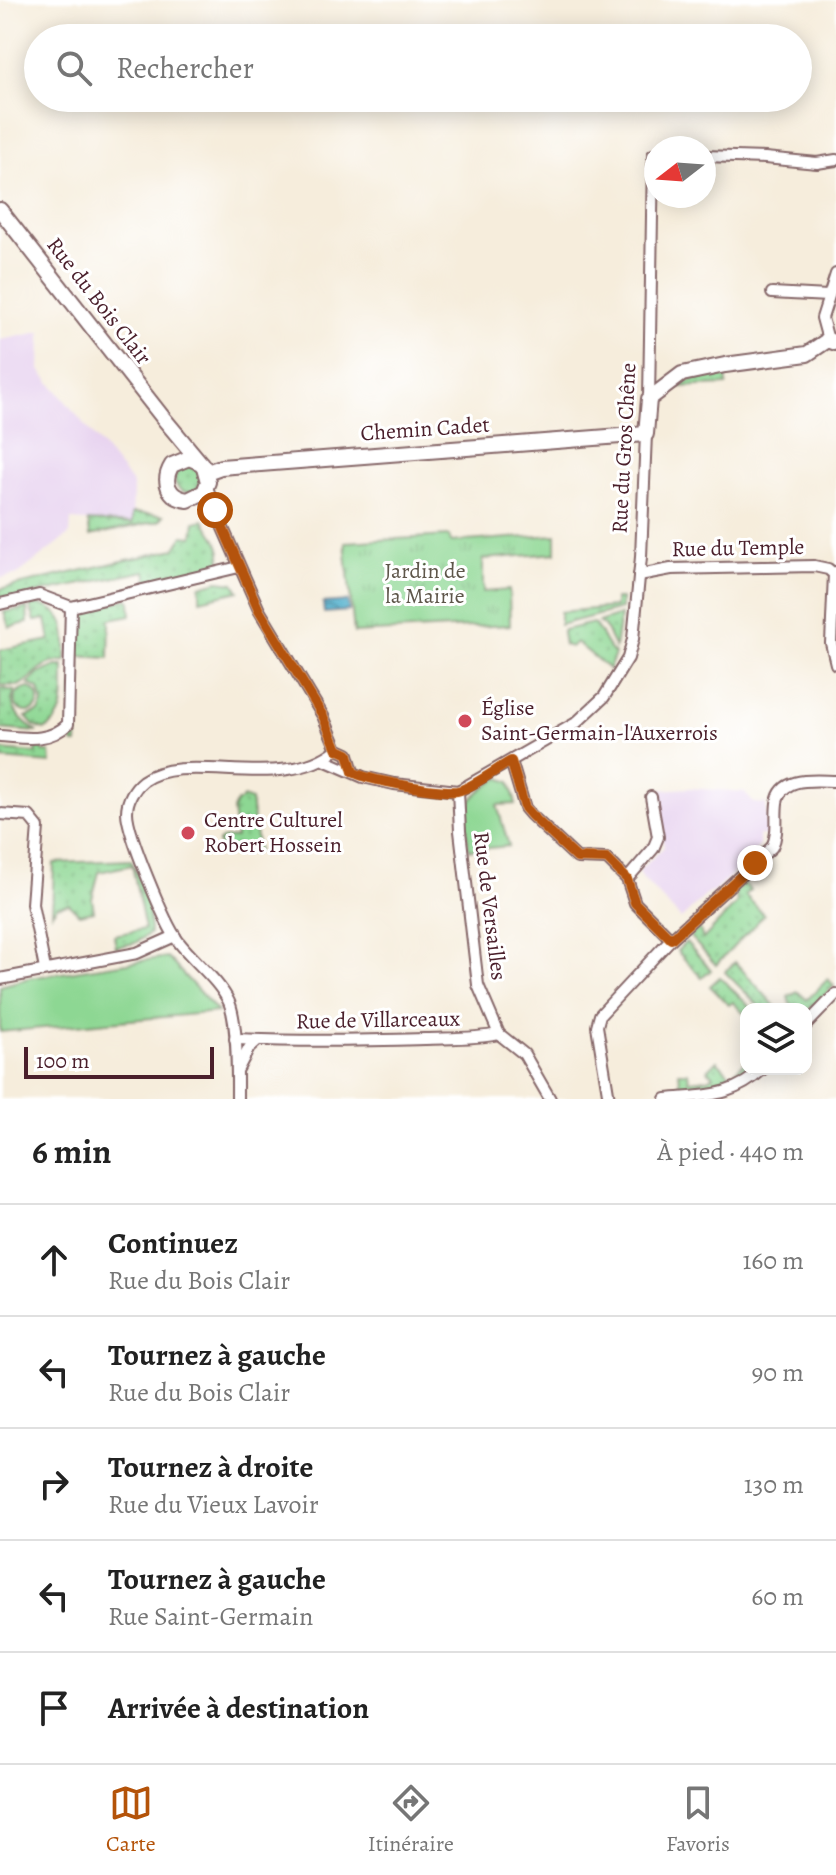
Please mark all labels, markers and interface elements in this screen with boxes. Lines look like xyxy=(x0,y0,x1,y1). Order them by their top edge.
search box xyxy=(24,24,812,112)
icon: search xyxy=(52,46,96,90)
text: Rechercher xyxy=(116,48,254,88)
north arrow xyxy=(644,136,716,208)
street label: Rue du Bois Clair xyxy=(40,231,158,371)
street label: Rue du Gros Chêne xyxy=(605,362,643,534)
street label: Chemin Cadet xyxy=(359,410,491,448)
route start xyxy=(197,492,233,528)
street label: Rue du Temple xyxy=(671,532,805,564)
park label: Jardin de la Mairie xyxy=(384,556,466,611)
place label: Église Saint-Germain-l'Auxerrois xyxy=(481,693,718,748)
marker: Église Saint-Germain-l'Auxerrois xyxy=(456,712,474,730)
place label: Centre Culturel Robert Hossein xyxy=(204,805,343,860)
marker: Centre Culturel Robert Hossein xyxy=(179,824,197,842)
street label: Rue de Versailles xyxy=(466,830,514,982)
route end xyxy=(737,845,773,881)
map controls xyxy=(740,1003,812,1075)
button: layers xyxy=(740,1003,812,1075)
street label: Rue de Villarceaux xyxy=(296,1004,461,1036)
scale bar xyxy=(24,1043,214,1079)
text: 100 m xyxy=(36,1046,90,1076)
text: 6 min xyxy=(32,1128,111,1175)
text: À pied · 440 m xyxy=(657,1134,804,1169)
text: Continuez xyxy=(108,1223,238,1263)
icon: ahead xyxy=(32,1238,76,1282)
text: 160 m xyxy=(742,1243,804,1278)
text: Rue du Bois Clair xyxy=(108,1263,290,1298)
text: Tournez à gauche xyxy=(108,1335,326,1375)
icon: left xyxy=(32,1350,76,1394)
text: 90 m xyxy=(752,1355,804,1390)
text: Rue du Bois Clair xyxy=(108,1375,290,1410)
text: Tournez à droite xyxy=(108,1447,313,1487)
icon: right xyxy=(32,1462,76,1506)
text: 130 m xyxy=(744,1467,804,1502)
text: Rue du Vieux Lavoir xyxy=(108,1487,319,1522)
text: Tournez à gauche xyxy=(108,1559,326,1599)
icon: left xyxy=(32,1574,76,1618)
text: 60 m xyxy=(751,1579,804,1614)
text: Rue Saint-Germain xyxy=(108,1599,313,1634)
icon: arrive xyxy=(32,1686,76,1730)
text: Arrivée à destination xyxy=(108,1688,369,1728)
tab: Carte xyxy=(106,1781,156,1859)
tab: Itinéraire xyxy=(368,1781,454,1859)
tab: Favoris xyxy=(666,1781,730,1859)

